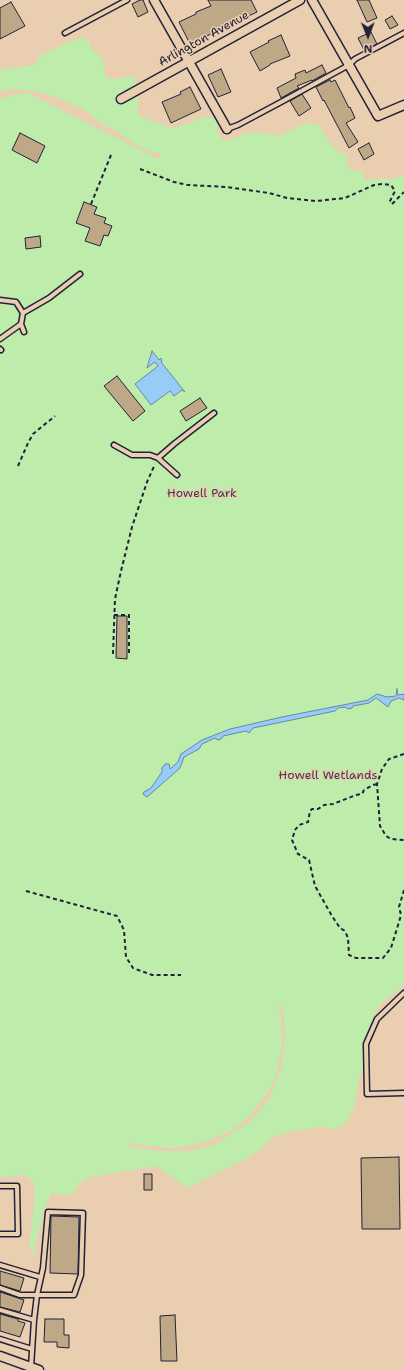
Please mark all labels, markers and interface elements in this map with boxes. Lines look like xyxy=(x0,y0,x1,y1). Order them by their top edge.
street label: Arlington Avenue xyxy=(156,8,252,70)
north arrow xyxy=(348,16,388,56)
text: N xyxy=(364,41,373,56)
park label: Howell Park xyxy=(167,487,237,501)
park label: Howell Wetlands xyxy=(279,769,377,783)

